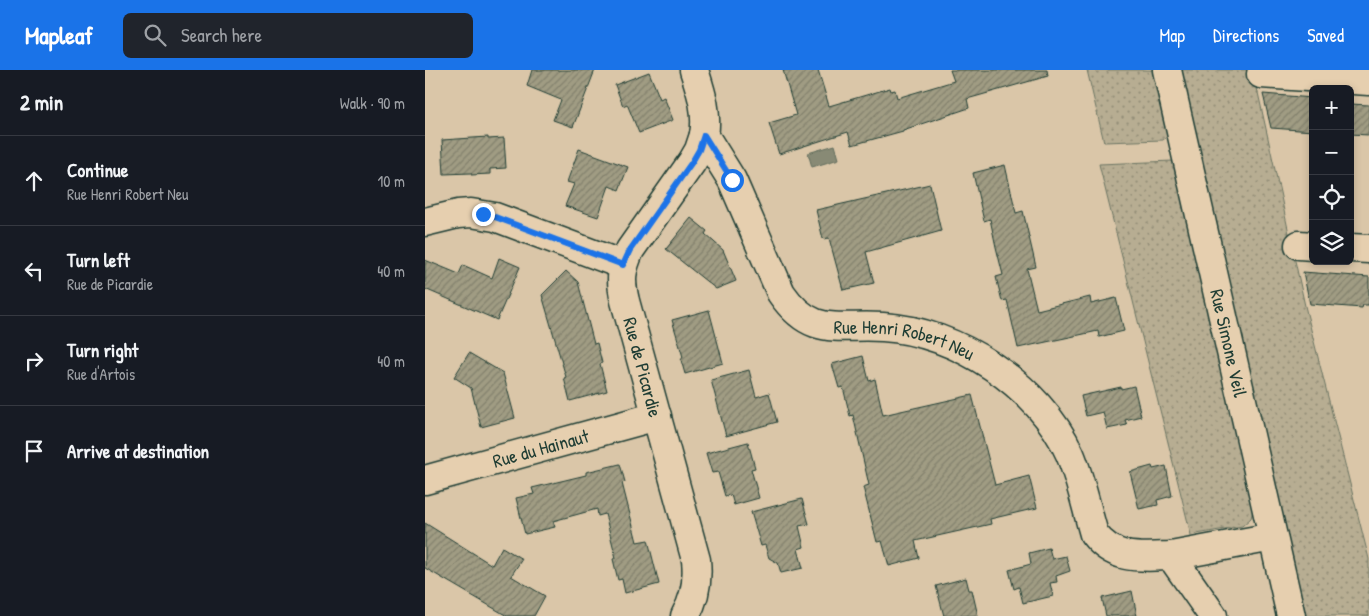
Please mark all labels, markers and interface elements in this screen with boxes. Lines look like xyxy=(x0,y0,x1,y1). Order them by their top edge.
search box xyxy=(123,13,473,58)
text: Mapleaf xyxy=(25,19,93,51)
icon: search xyxy=(141,21,169,49)
text: Search here xyxy=(181,22,262,48)
text: Map xyxy=(1160,23,1185,48)
text: Directions xyxy=(1213,23,1279,48)
text: Saved xyxy=(1307,23,1344,48)
map controls xyxy=(1309,85,1354,265)
button: + xyxy=(1309,85,1354,130)
text: 2 min xyxy=(20,88,63,117)
text: Walk · 90 m xyxy=(340,92,405,114)
button: − xyxy=(1309,130,1354,175)
text: Continue xyxy=(67,157,128,183)
icon: ahead xyxy=(20,167,48,195)
route start xyxy=(721,169,744,192)
text: 10 m xyxy=(377,170,405,192)
button: locate xyxy=(1309,175,1354,220)
text: Rue Henri Robert Neu xyxy=(67,183,189,205)
route end xyxy=(472,203,495,226)
button: layers xyxy=(1309,220,1354,265)
text: Turn left xyxy=(67,247,130,273)
icon: left xyxy=(20,257,48,285)
text: 40 m xyxy=(377,260,405,282)
text: Rue de Picardie xyxy=(67,273,153,295)
street label: Rue Simone Veil xyxy=(1204,287,1254,400)
street label: Rue de Picardie xyxy=(617,314,669,420)
street label: Rue Henri Robert Neu xyxy=(833,314,980,366)
text: Turn right xyxy=(67,337,138,363)
icon: right xyxy=(20,347,48,375)
text: 40 m xyxy=(377,350,405,372)
text: Rue d'Artois xyxy=(67,363,135,385)
street label: Rue du Hainaut xyxy=(490,422,592,474)
icon: arrive xyxy=(20,437,48,465)
text: Arrive at destination xyxy=(67,438,209,464)

